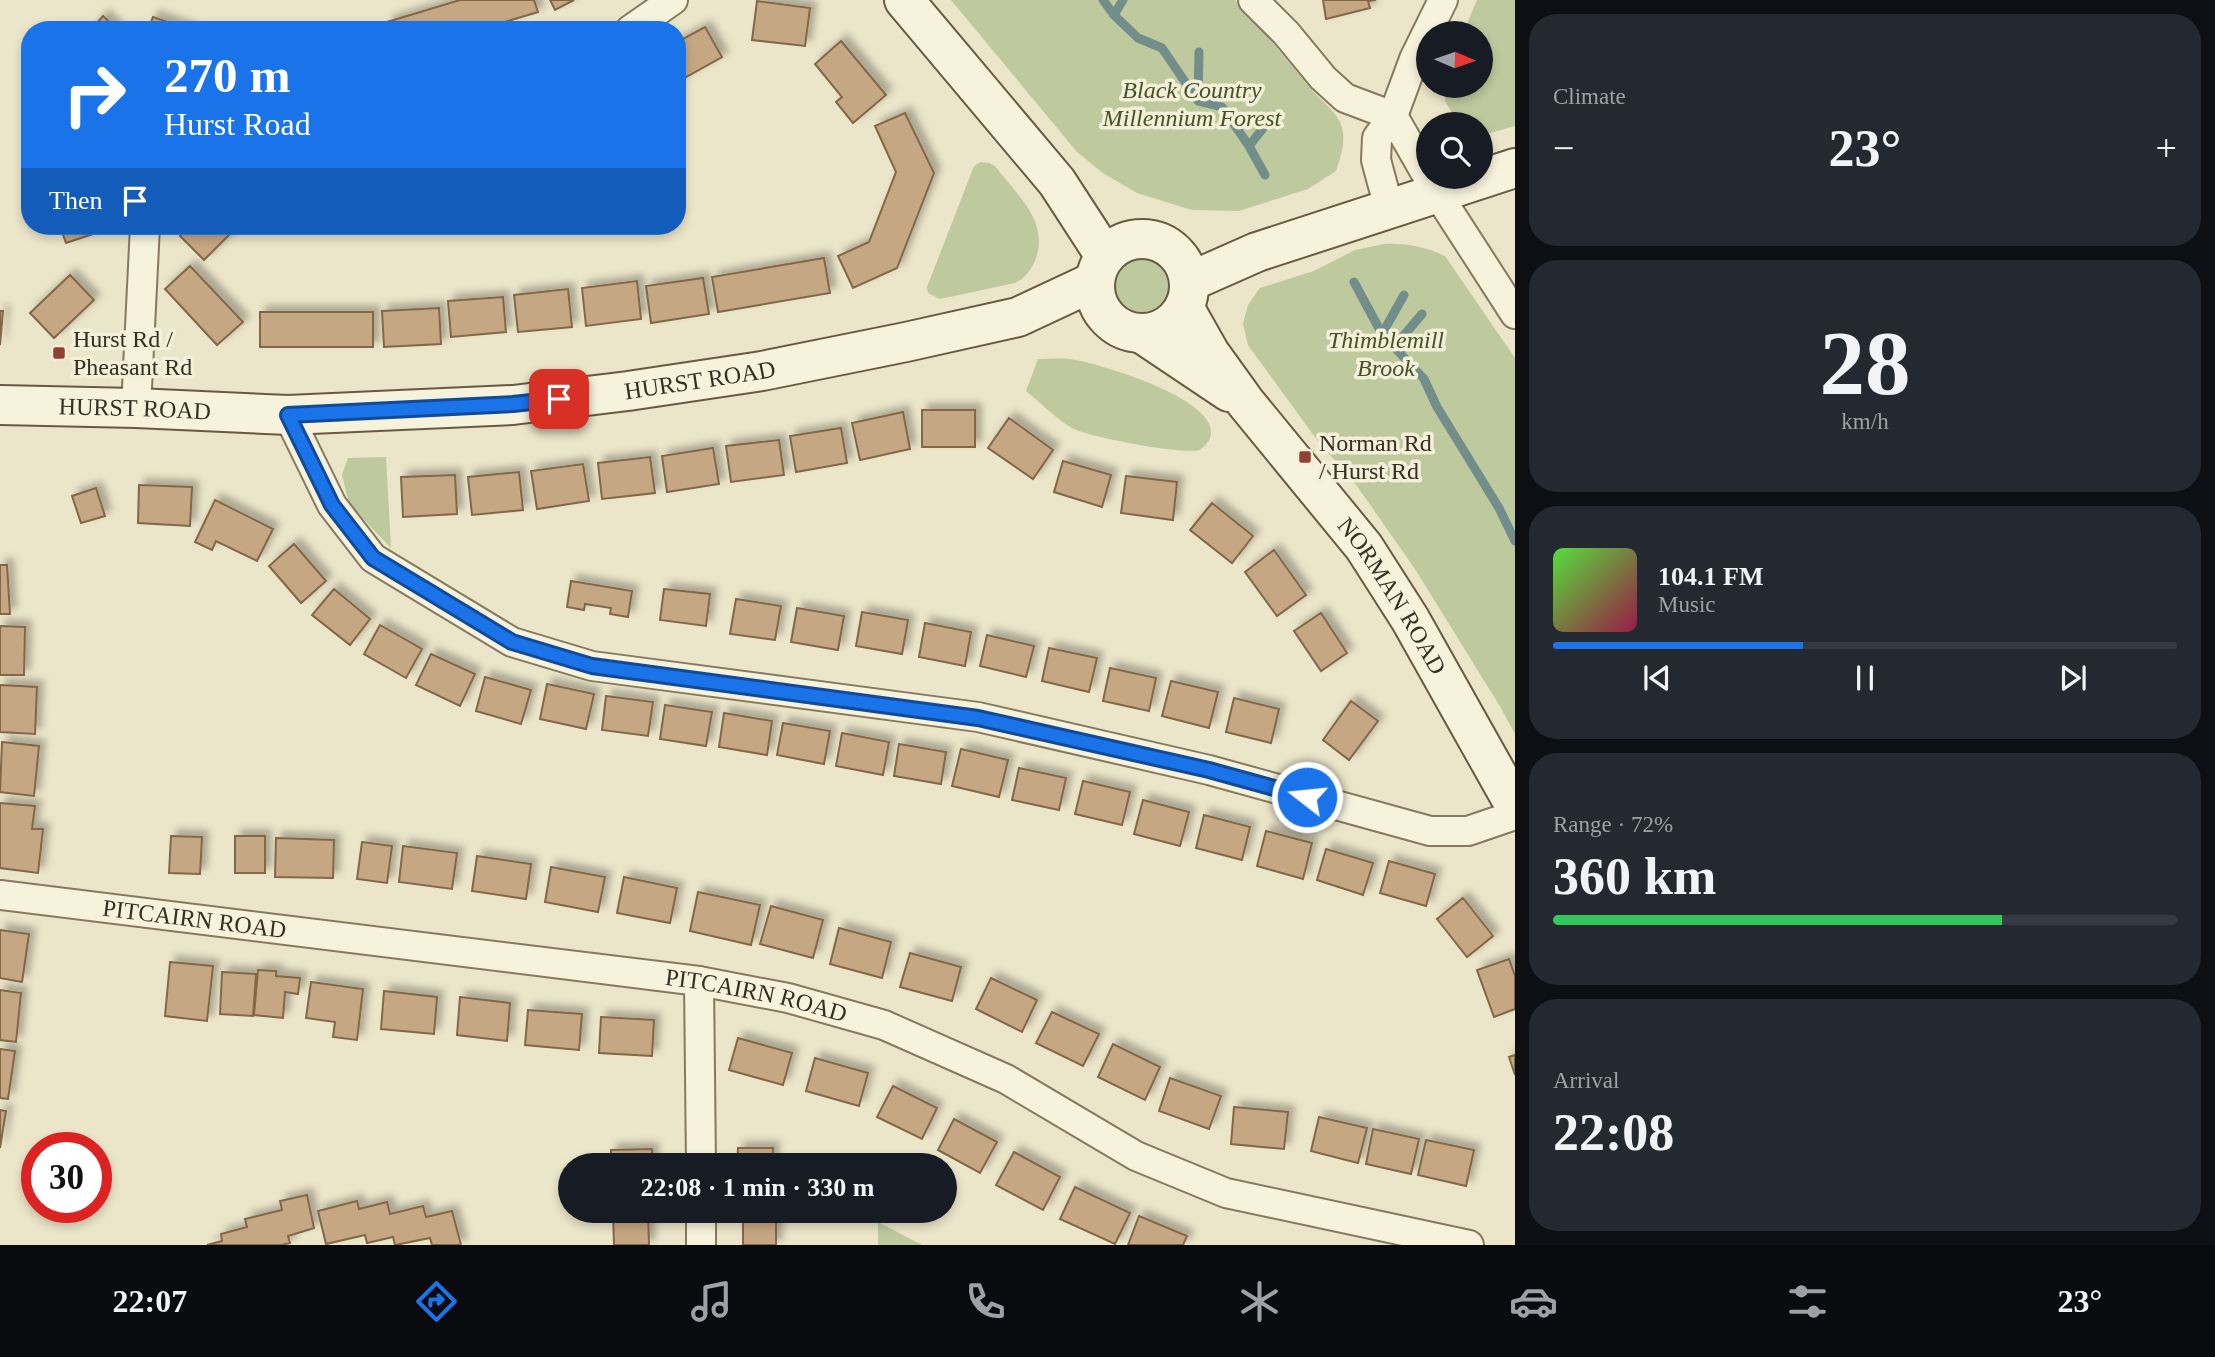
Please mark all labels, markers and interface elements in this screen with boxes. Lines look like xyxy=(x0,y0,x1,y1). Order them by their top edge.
north arrow xyxy=(1416,21,1493,98)
map controls xyxy=(1416,21,1493,189)
text: 270 m xyxy=(164,48,291,103)
icon: right xyxy=(49,49,140,140)
park label: Black Country Millennium Forest xyxy=(1102,77,1283,131)
text: Climate xyxy=(1553,84,1626,109)
text: Hurst Road xyxy=(164,106,311,142)
button: search xyxy=(1416,112,1493,189)
text: 23° xyxy=(1829,120,1901,177)
text: − xyxy=(1553,127,1574,169)
text: + xyxy=(2156,127,2177,169)
icon: arrive xyxy=(116,182,154,220)
text: Then xyxy=(49,186,102,215)
text: 28 xyxy=(1820,313,1911,414)
place label: Hurst Rd / Pheasant Rd xyxy=(73,326,192,380)
park label: Thimblemill Brook xyxy=(1328,327,1444,381)
marker: Hurst Rd / Pheasant Rd xyxy=(51,345,67,361)
street label: HURST ROAD xyxy=(623,356,778,404)
pin xyxy=(529,369,589,429)
icon: arrive xyxy=(540,380,578,418)
street label: HURST ROAD xyxy=(59,393,212,424)
text: km/h xyxy=(1841,409,1889,434)
place label: Norman Rd / Hurst Rd xyxy=(1319,430,1432,484)
marker: Norman Rd / Hurst Rd xyxy=(1297,449,1313,465)
street label: NORMAN ROAD xyxy=(1332,512,1451,679)
text: 104.1 FM xyxy=(1658,562,1763,591)
text: Music xyxy=(1658,592,1716,617)
icon: previous xyxy=(1638,659,1676,697)
icon: pause xyxy=(1846,659,1884,697)
icon: next xyxy=(2054,659,2092,697)
position arrow xyxy=(1270,760,1344,834)
text: Range · 72% xyxy=(1553,812,1673,837)
text: 360 km xyxy=(1553,848,1716,905)
street label: PITCAIRN ROAD xyxy=(101,895,288,943)
street label: PITCAIRN ROAD xyxy=(664,964,850,1027)
text: Arrival xyxy=(1553,1068,1619,1093)
text: 22:08 xyxy=(1553,1104,1674,1161)
speed limit sign: 30 xyxy=(21,1132,112,1223)
text: 22:08 · 1 min · 330 m xyxy=(641,1173,875,1202)
icon: directions xyxy=(412,1277,461,1326)
icon: music xyxy=(687,1277,736,1326)
icon: phone xyxy=(961,1277,1010,1326)
icon: climate xyxy=(1235,1277,1284,1326)
icon: car xyxy=(1509,1277,1558,1326)
icon: filters xyxy=(1783,1277,1832,1326)
text: 22:07 xyxy=(113,1283,187,1319)
text: 23° xyxy=(2058,1283,2102,1319)

